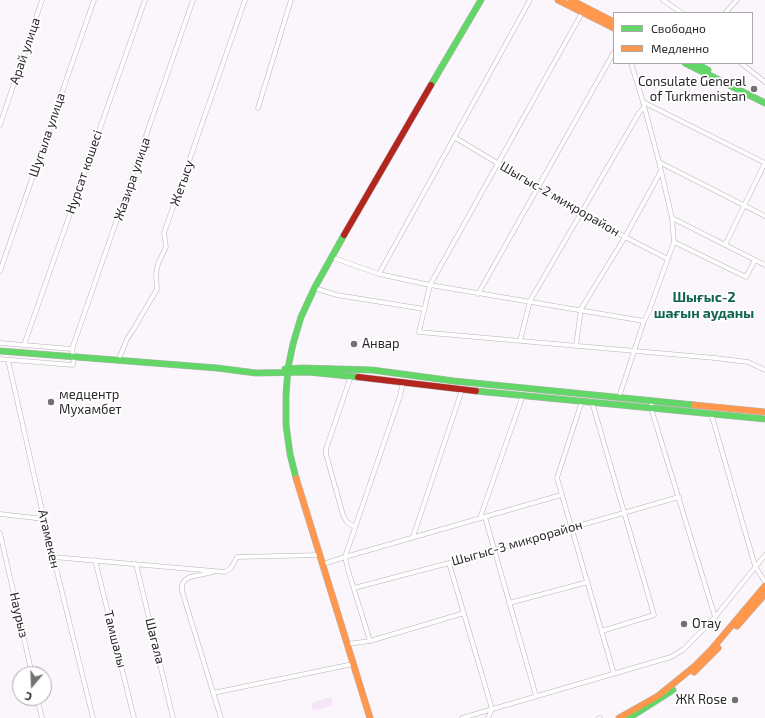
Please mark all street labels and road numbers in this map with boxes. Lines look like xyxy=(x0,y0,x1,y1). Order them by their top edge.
street label: Арай улица xyxy=(6,16,44,86)
street label: Шугыла улица xyxy=(25,91,69,179)
street label: Нурсат кошесi xyxy=(62,128,106,216)
street label: Жазира улица xyxy=(110,135,154,223)
street label: Жетысу xyxy=(167,158,197,208)
street label: Шыгыс-2 микрорайон xyxy=(497,158,623,240)
street label: Атамекен xyxy=(35,508,63,570)
street label: Шыгыс-3 микрорайон xyxy=(450,517,584,569)
street label: Наурыз xyxy=(6,591,32,639)
street label: Тамшалы xyxy=(100,609,130,669)
street label: Шагала xyxy=(142,616,168,666)

